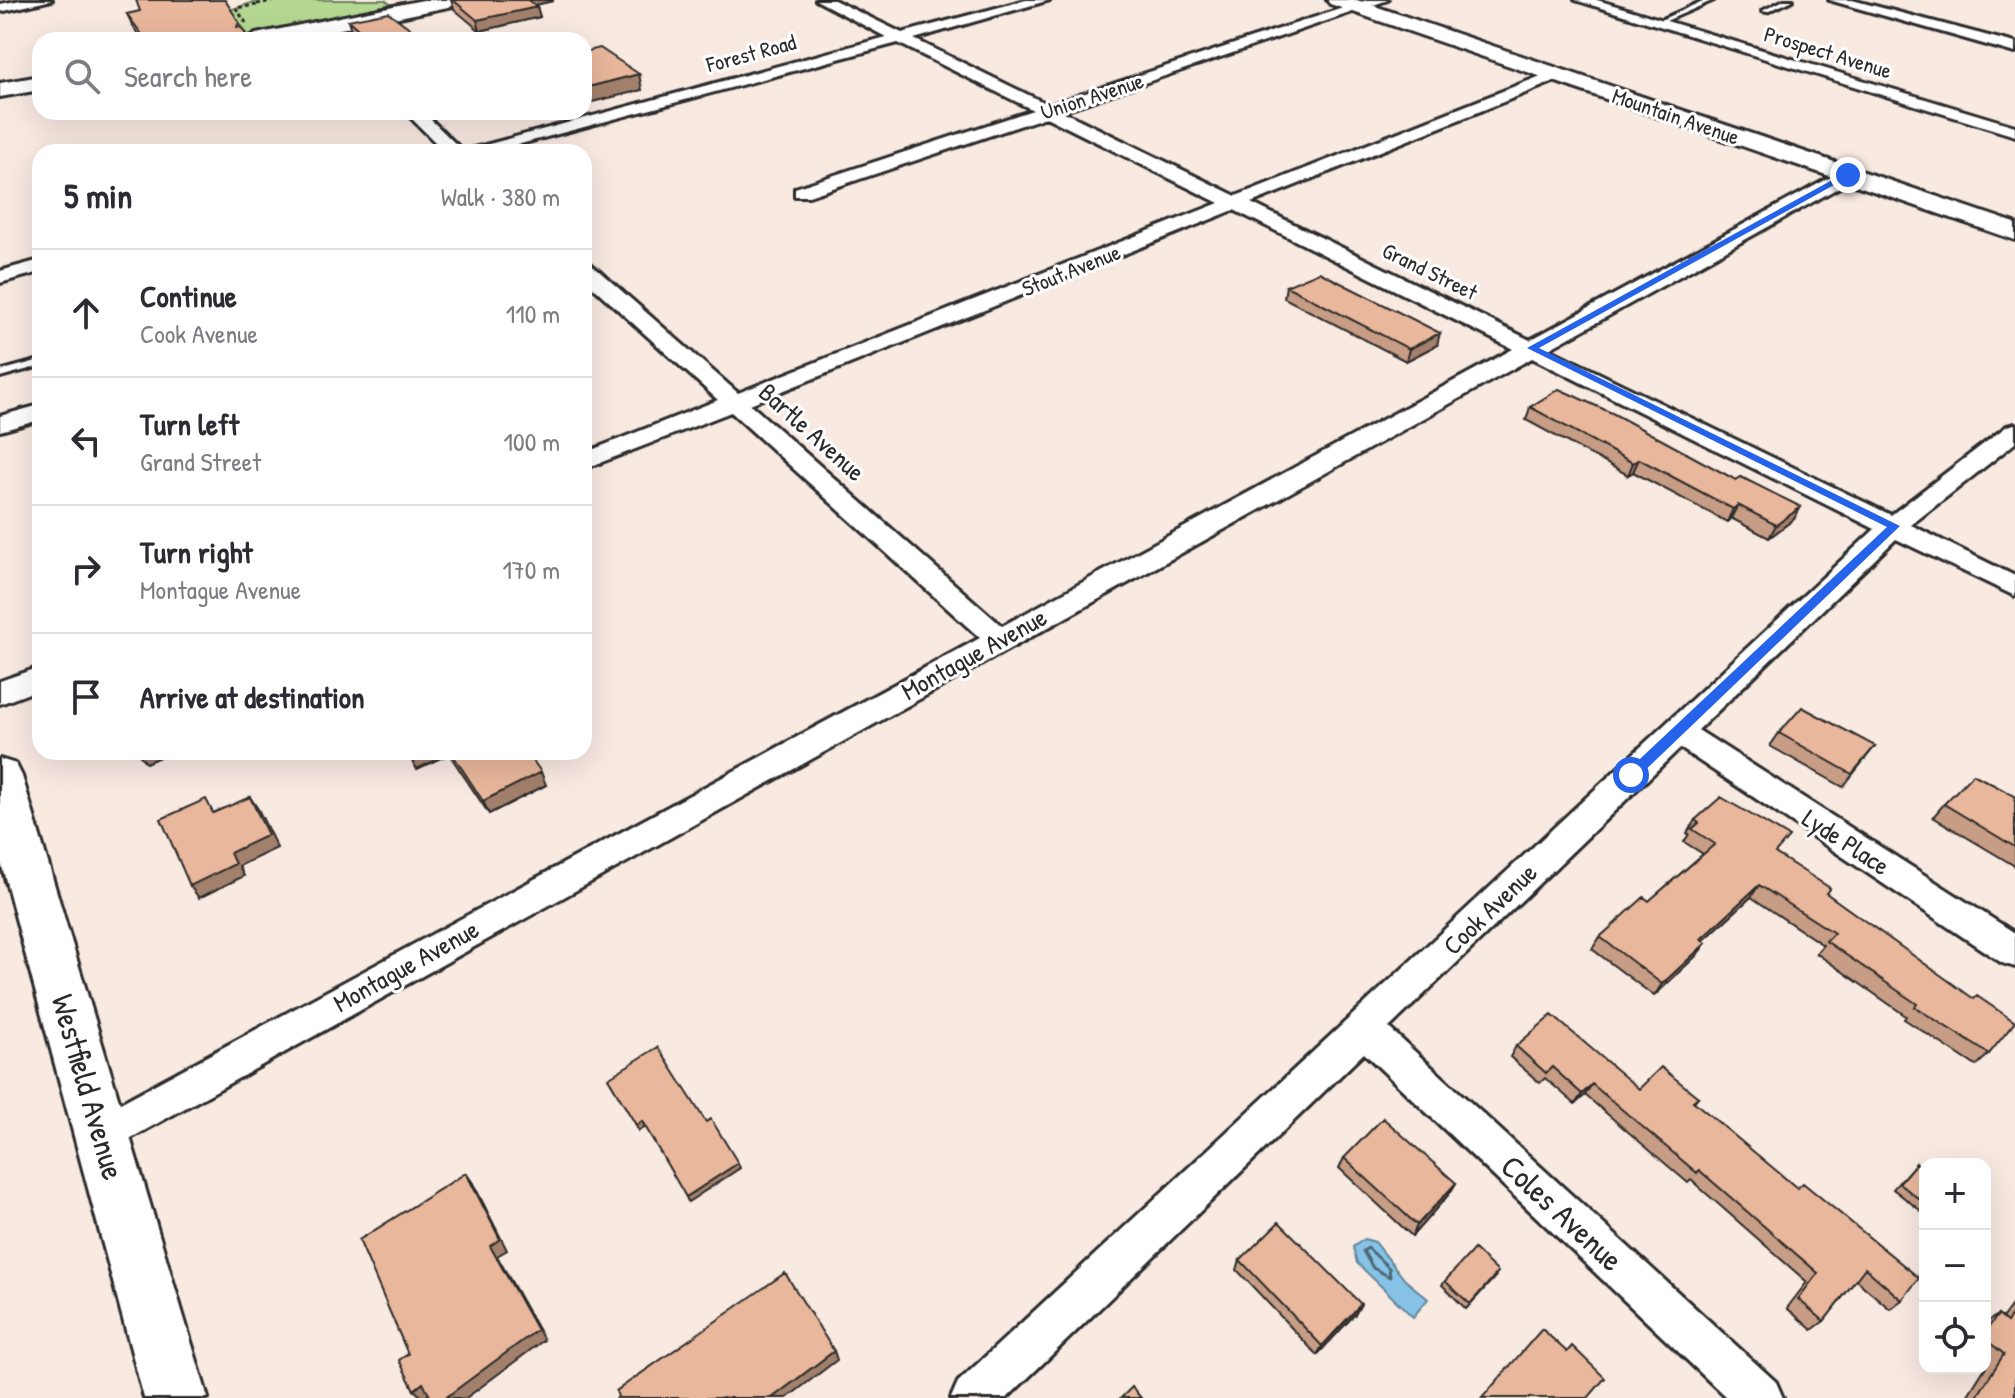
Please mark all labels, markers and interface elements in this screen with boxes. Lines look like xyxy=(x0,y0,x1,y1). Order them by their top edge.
street label: Prospect Avenue xyxy=(1761,18,1895,86)
street label: Forest Road xyxy=(702,27,799,80)
search box xyxy=(32,32,592,120)
icon: search xyxy=(60,54,104,98)
text: Search here xyxy=(124,56,252,96)
street label: Union Avenue xyxy=(1037,65,1148,127)
street label: Mountain Avenue xyxy=(1608,80,1744,152)
route end xyxy=(1830,157,1866,193)
text: 5 min xyxy=(64,173,132,219)
text: Walk · 380 m xyxy=(441,179,560,214)
street label: Grand Street xyxy=(1377,235,1483,307)
street label: Stout Avenue xyxy=(1017,237,1125,303)
text: Continue xyxy=(140,276,237,316)
icon: ahead xyxy=(64,291,108,335)
text: 110 m xyxy=(506,296,560,331)
text: Cook Avenue xyxy=(140,316,258,351)
street label: Bartle Avenue xyxy=(752,375,873,489)
text: Turn left xyxy=(140,404,239,444)
icon: left xyxy=(64,419,108,463)
text: 100 m xyxy=(504,424,560,459)
text: Grand Street xyxy=(140,444,261,479)
text: Turn right xyxy=(140,532,253,572)
icon: right xyxy=(64,547,108,591)
text: 170 m xyxy=(502,552,560,587)
text: Montague Avenue xyxy=(140,572,301,607)
street label: Montague Avenue xyxy=(895,599,1053,708)
icon: arrive xyxy=(64,675,108,719)
text: Arrive at destination xyxy=(140,677,365,717)
route start xyxy=(1613,757,1649,793)
street label: Lyde Place xyxy=(1796,800,1897,883)
street label: Cook Avenue xyxy=(1435,855,1544,962)
street label: Montague Avenue xyxy=(327,911,485,1020)
street label: Westfield Avenue xyxy=(42,989,136,1185)
street label: Coles Avenue xyxy=(1492,1145,1633,1281)
map controls xyxy=(1919,1158,1991,1374)
button: + xyxy=(1919,1158,1991,1230)
button: − xyxy=(1919,1230,1991,1302)
button: locate xyxy=(1919,1302,1991,1374)

